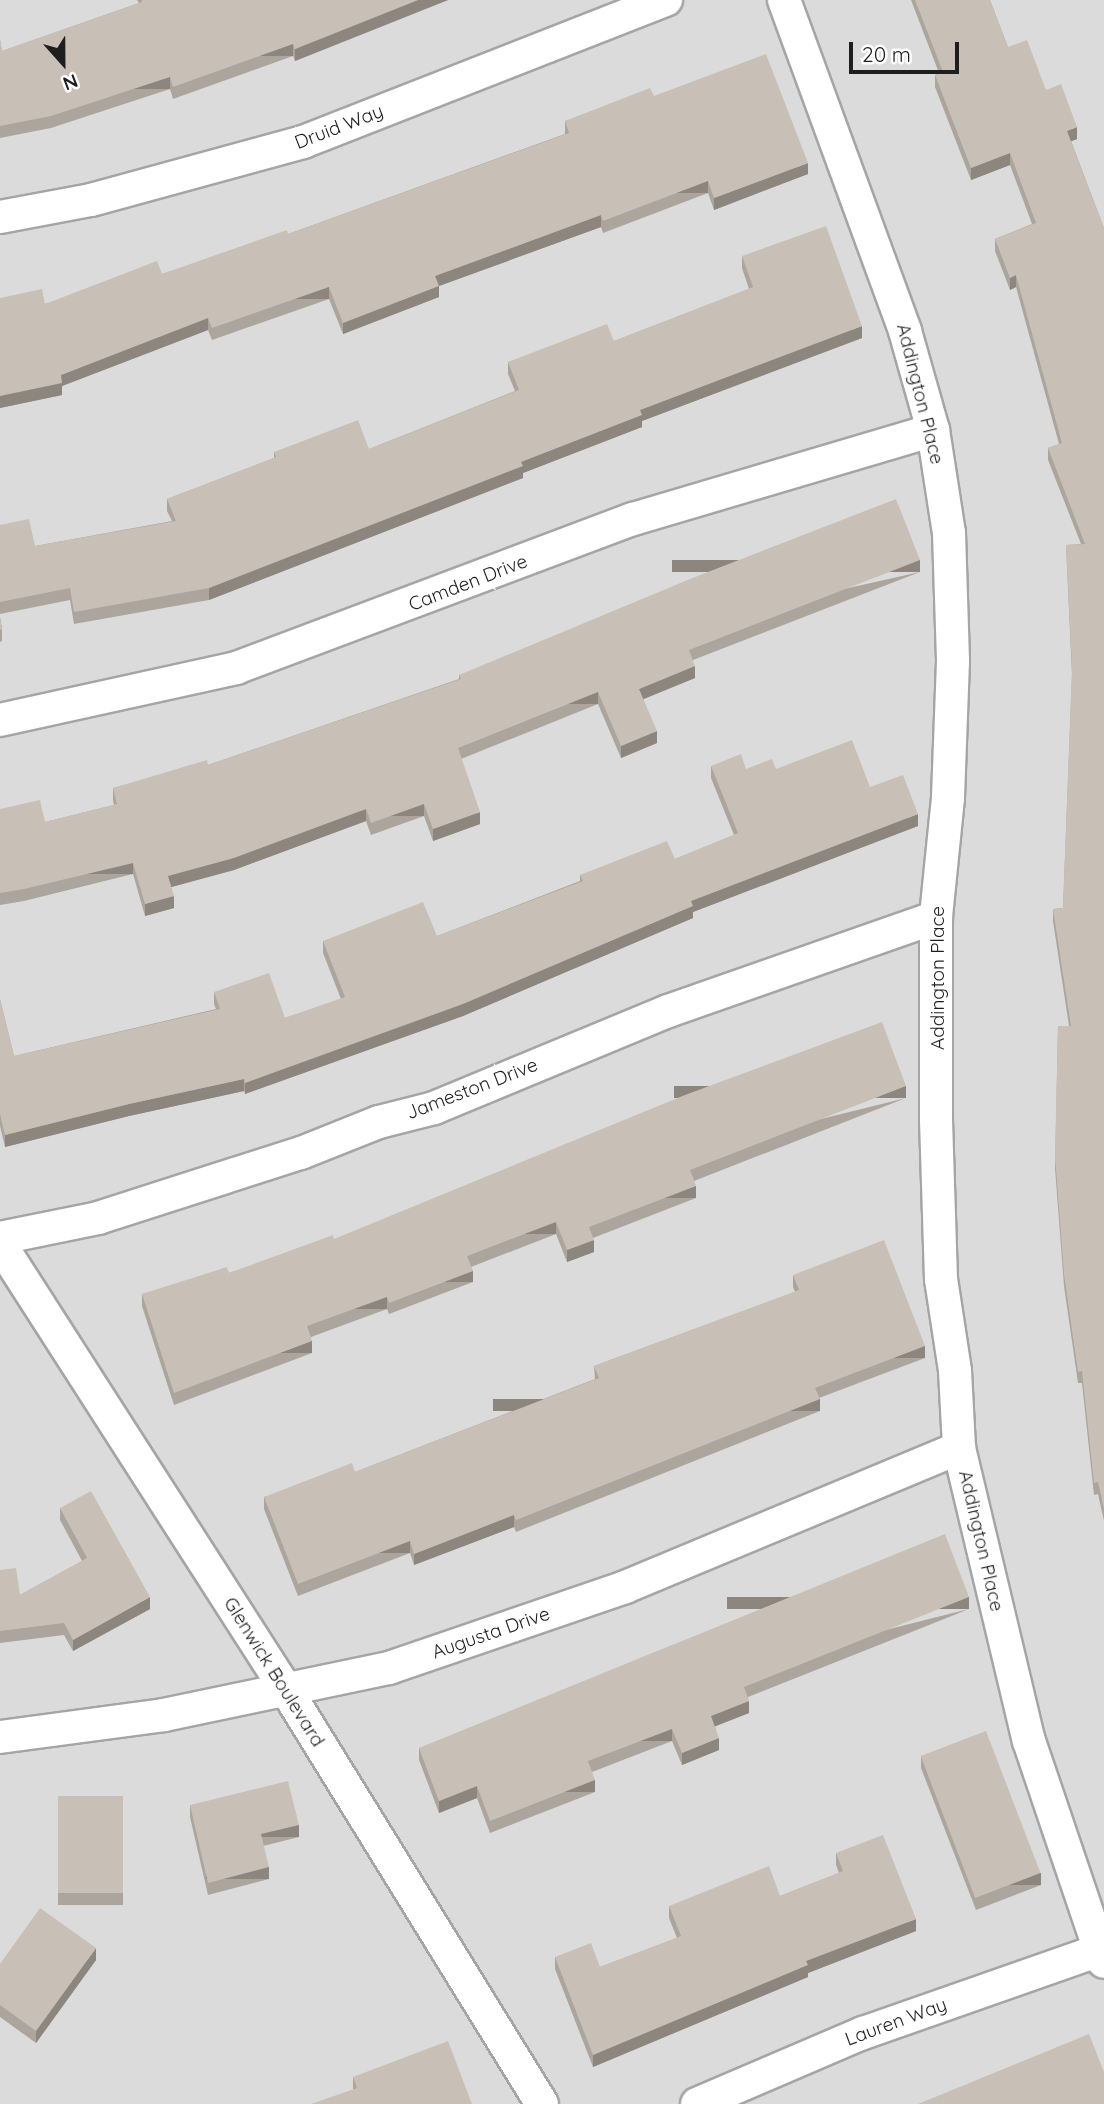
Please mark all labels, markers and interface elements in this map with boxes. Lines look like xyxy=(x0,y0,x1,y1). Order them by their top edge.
north arrow xyxy=(28,28,98,98)
scale bar xyxy=(852,28,962,72)
text: 20 m xyxy=(862,41,911,67)
text: N xyxy=(60,69,81,96)
street label: Druid Way xyxy=(291,100,387,154)
street label: Addington Place xyxy=(892,321,948,467)
street label: Camden Drive xyxy=(405,550,531,616)
street label: Addington Place xyxy=(927,906,949,1050)
street label: Jameston Drive xyxy=(403,1053,541,1125)
street label: Addington Place xyxy=(954,1468,1008,1614)
street label: Glenwick Boulevard xyxy=(219,1593,329,1751)
street label: Augusta Drive xyxy=(429,1602,553,1664)
street label: Lauren Way xyxy=(842,1993,950,2051)

